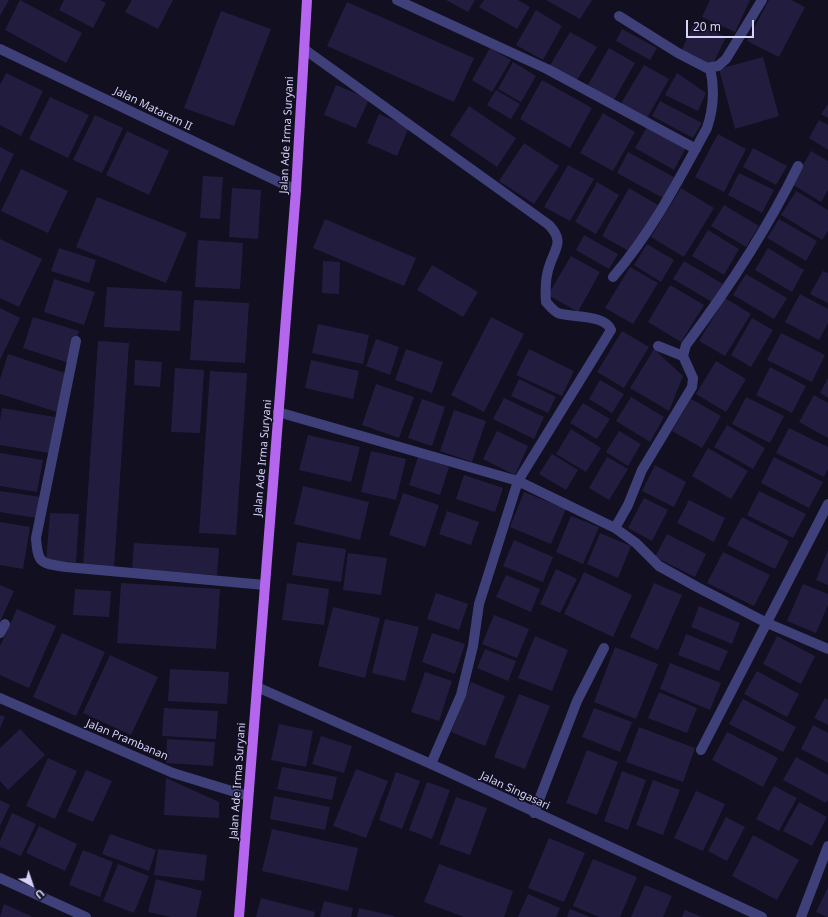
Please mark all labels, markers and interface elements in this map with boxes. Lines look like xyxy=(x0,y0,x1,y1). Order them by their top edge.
scale bar xyxy=(688,12,756,38)
text: 20 m xyxy=(693,18,721,35)
street label: Jalan Ade Irma Suryani xyxy=(277,76,297,194)
street label: Jalan Mataram II xyxy=(112,84,194,134)
street label: Jalan Ade Irma Suryani xyxy=(251,399,275,517)
street label: Jalan Prambanan xyxy=(84,717,170,763)
street label: Jalan Ade Irma Suryani xyxy=(227,722,249,840)
street label: Jalan Singasari xyxy=(478,769,552,813)
north arrow xyxy=(12,865,52,905)
text: U xyxy=(32,886,48,903)

